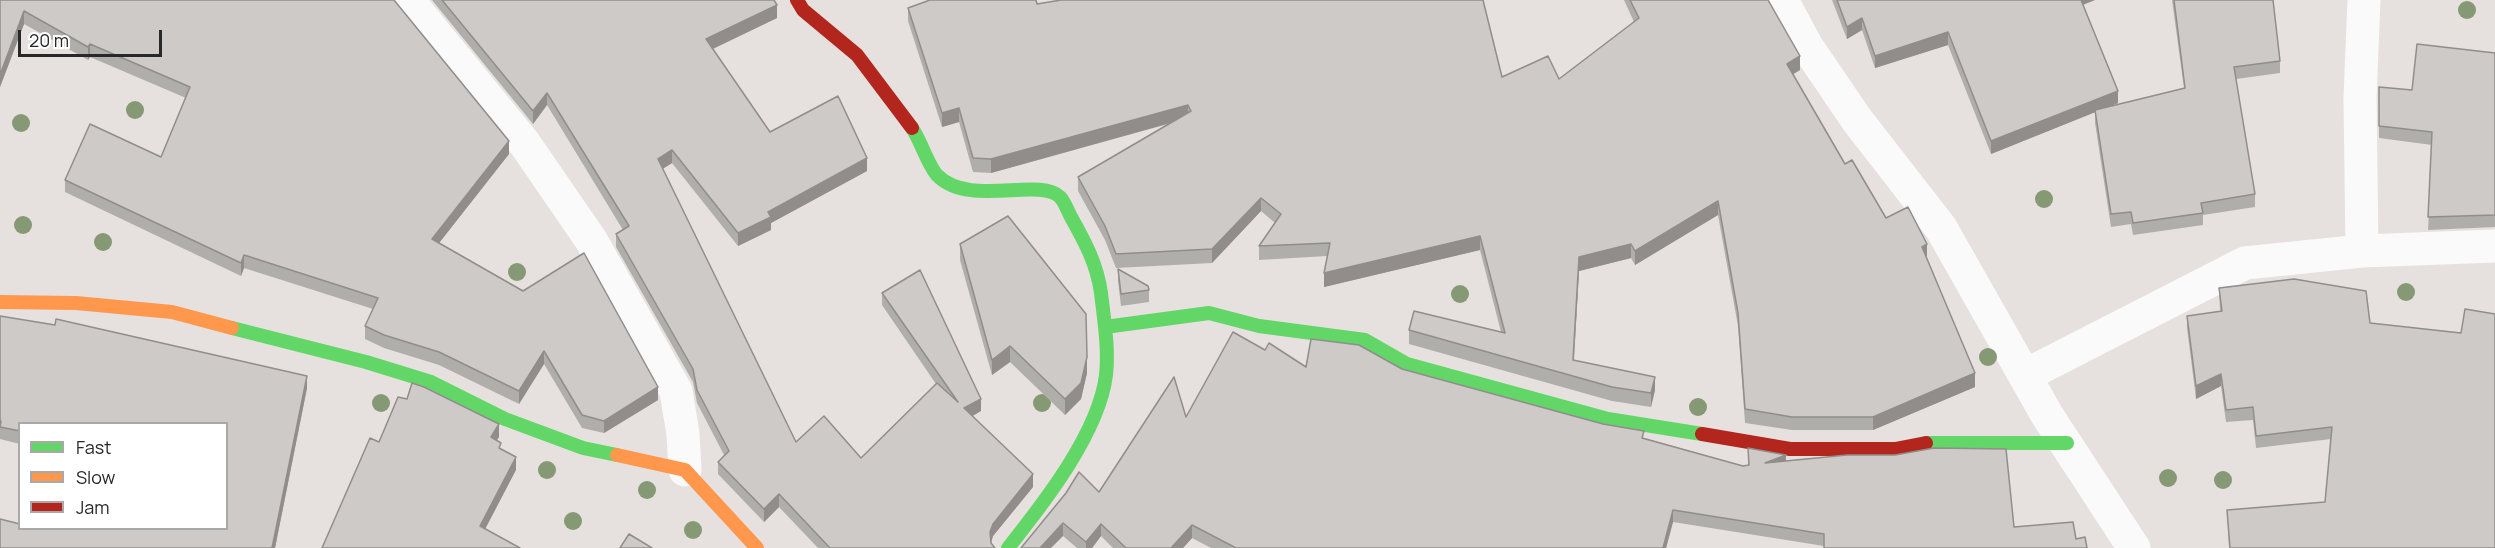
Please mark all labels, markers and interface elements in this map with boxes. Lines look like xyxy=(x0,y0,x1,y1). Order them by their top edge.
scale bar xyxy=(21,18,165,56)
text: 20 m xyxy=(29,28,69,52)
legend xyxy=(18,422,228,530)
text: Fast xyxy=(76,435,111,459)
text: Slow xyxy=(76,465,115,489)
text: Jam xyxy=(76,495,110,519)

